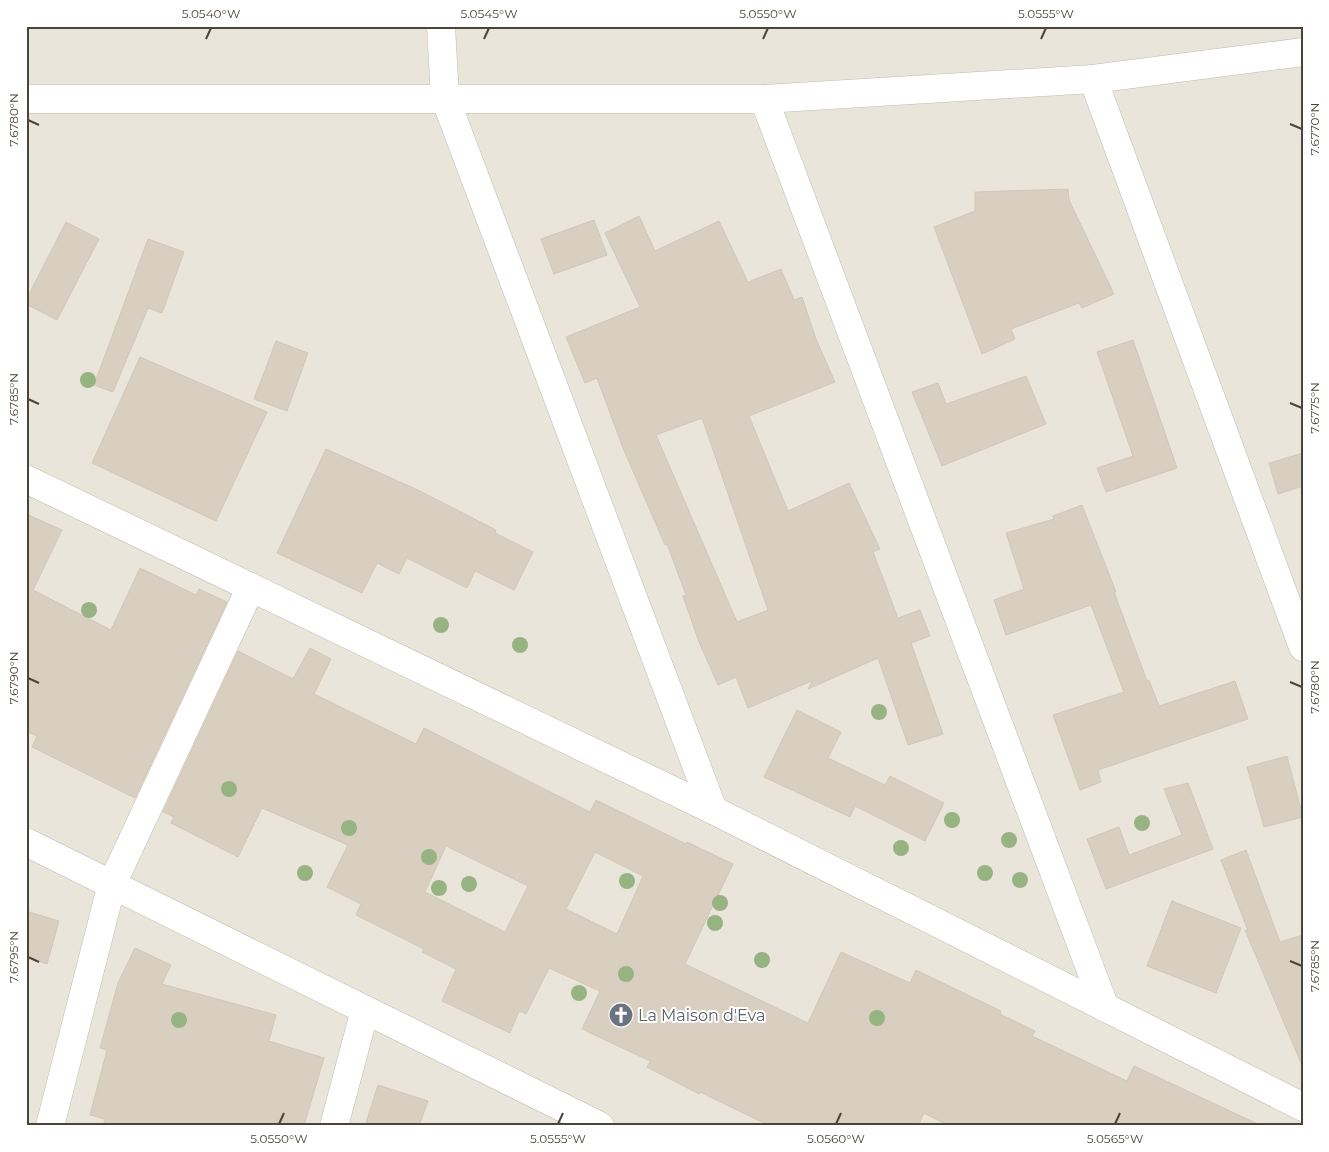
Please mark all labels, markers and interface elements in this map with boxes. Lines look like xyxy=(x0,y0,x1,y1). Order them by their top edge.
text: 5.0540°W xyxy=(182,6,240,21)
text: 5.0545°W xyxy=(460,6,518,21)
text: 5.0550°W xyxy=(739,6,797,21)
text: 5.0555°W xyxy=(1018,6,1074,21)
text: 7.6780°N xyxy=(6,93,21,147)
text: 7.6770°N xyxy=(1307,103,1322,155)
text: 7.6785°N xyxy=(6,373,21,425)
text: 7.6775°N xyxy=(1307,382,1322,434)
text: 7.6790°N xyxy=(6,651,21,705)
text: 7.6780°N xyxy=(1307,660,1322,714)
text: 7.6795°N xyxy=(6,931,21,983)
text: 7.6785°N xyxy=(1307,940,1322,992)
church icon: La Maison d'Eva xyxy=(608,1002,634,1028)
place label: La Maison d'Eva xyxy=(638,1006,765,1025)
text: 5.0550°W xyxy=(250,1131,308,1146)
text: 5.0555°W xyxy=(530,1131,586,1146)
text: 5.0560°W xyxy=(807,1131,865,1146)
text: 5.0565°W xyxy=(1087,1131,1143,1146)

